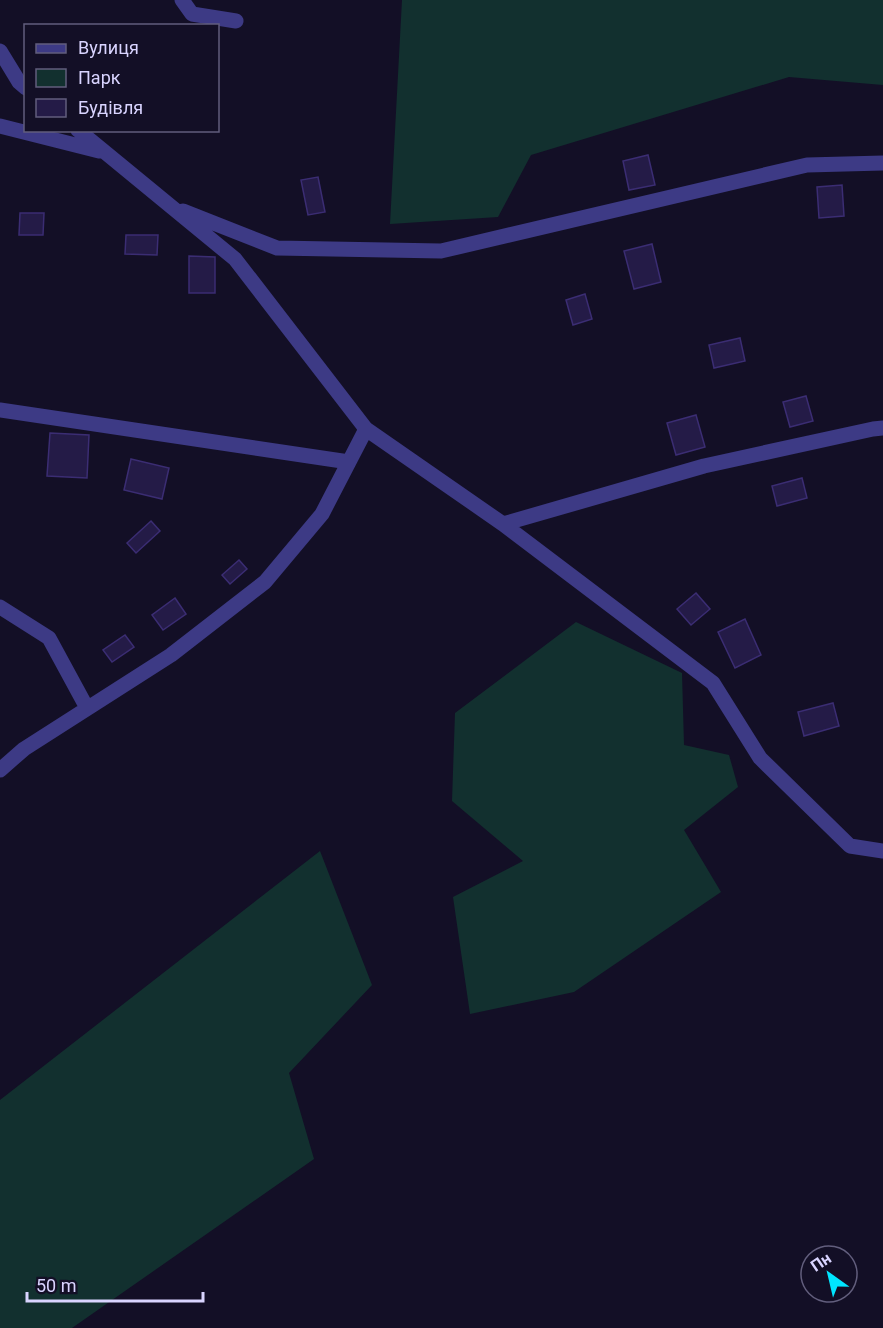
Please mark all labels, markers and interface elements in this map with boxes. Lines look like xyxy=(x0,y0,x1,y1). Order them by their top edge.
legend xyxy=(24,24,219,132)
text: Вулиця xyxy=(78,37,139,58)
text: Парк xyxy=(78,67,121,88)
text: Будівля xyxy=(78,97,143,118)
north arrow xyxy=(799,1244,859,1304)
text: Пн xyxy=(807,1248,835,1276)
scale bar xyxy=(27,1265,202,1303)
text: 50 m xyxy=(36,1275,76,1296)

